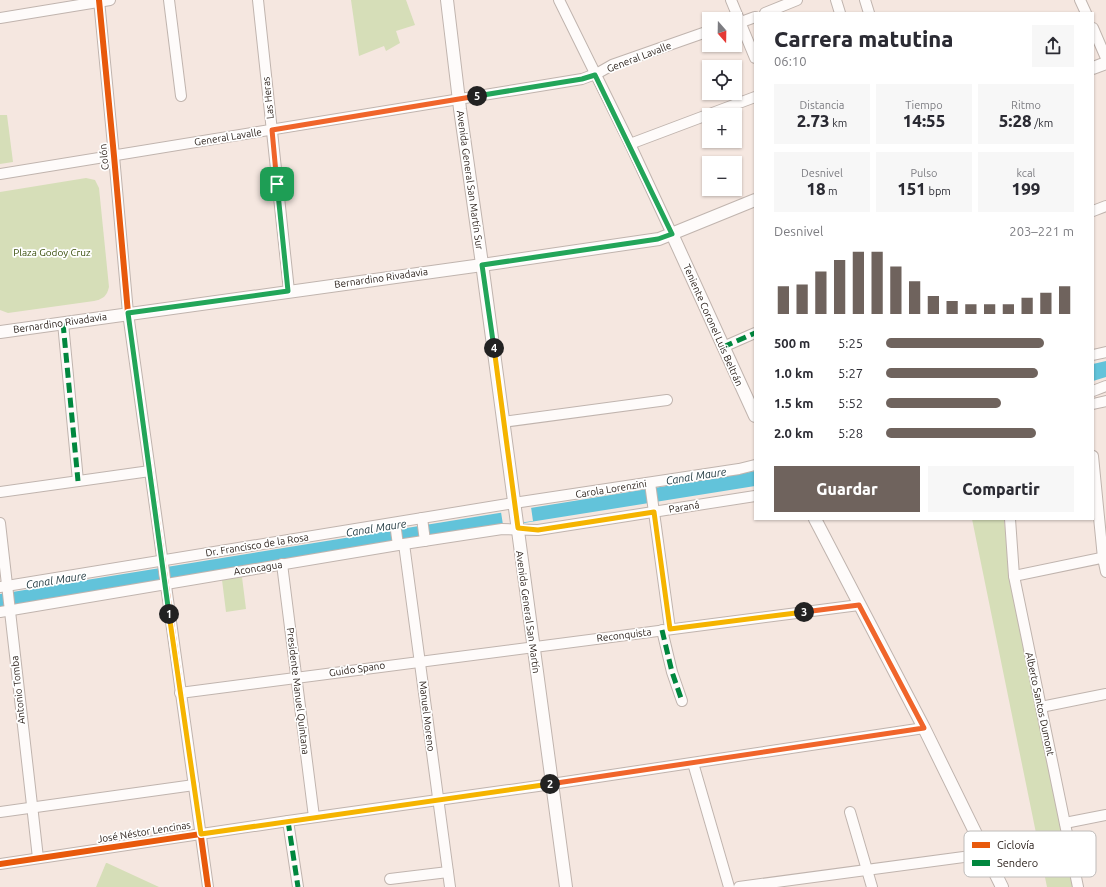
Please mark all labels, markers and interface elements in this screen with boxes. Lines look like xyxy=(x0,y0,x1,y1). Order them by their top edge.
north arrow xyxy=(702,12,742,52)
map controls xyxy=(702,12,742,196)
button: share xyxy=(1032,25,1074,67)
text: Carrera matutina xyxy=(774,26,953,51)
street label: General Lavalle xyxy=(605,40,673,74)
text: 06:10 xyxy=(774,54,807,68)
button: locate xyxy=(702,60,742,100)
street label: Las Heras xyxy=(260,76,276,120)
pin: 5 xyxy=(467,86,487,106)
text: 5 xyxy=(474,90,480,102)
text: Distancia xyxy=(800,99,844,111)
text: Tiempo xyxy=(905,99,943,111)
text: Ritmo xyxy=(1011,99,1041,111)
button: + xyxy=(702,108,742,148)
street label: Avenida General San Martín Sur xyxy=(455,110,485,251)
text: 2.73 xyxy=(797,111,830,130)
text: 14:55 xyxy=(903,111,945,130)
text: 5:28 xyxy=(999,111,1032,130)
text: km xyxy=(830,117,847,129)
text: /km xyxy=(1032,117,1053,129)
street label: General Lavalle xyxy=(193,126,263,148)
street label: Colón xyxy=(97,143,111,171)
button: − xyxy=(702,156,742,196)
pin xyxy=(260,167,294,201)
text: Desnivel xyxy=(801,167,843,179)
text: Pulso xyxy=(911,167,937,179)
text: kcal xyxy=(1017,167,1036,179)
icon: arrive xyxy=(266,173,288,195)
text: 18 xyxy=(806,179,826,198)
text: 151 xyxy=(897,179,926,198)
text: 199 xyxy=(1012,179,1040,198)
text: m xyxy=(826,185,838,197)
text: bpm xyxy=(926,185,951,197)
text: Desnivel xyxy=(774,224,823,238)
text: 203–221 m xyxy=(1009,224,1074,238)
park label: Plaza Godoy Cruz xyxy=(13,247,91,258)
street label: Teniente Coronel Luis Beltrán xyxy=(681,262,745,388)
street label: Bernardino Rivadavia xyxy=(333,266,429,290)
street label: Bernardino Rivadavia xyxy=(12,311,108,335)
text: 500 m xyxy=(774,336,810,350)
text: 5:25 xyxy=(838,336,863,350)
pin: 4 xyxy=(484,338,504,358)
text: 4 xyxy=(491,342,497,354)
text: 1.0 km xyxy=(774,366,813,380)
text: 5:27 xyxy=(838,366,863,380)
text: 1.5 km xyxy=(774,396,813,410)
text: 5:52 xyxy=(838,396,863,410)
text: 2.0 km xyxy=(774,426,813,440)
text: 5:28 xyxy=(838,426,863,440)
water label: Canal Maure xyxy=(665,465,728,487)
button: Guardar xyxy=(774,466,920,512)
button: Compartir xyxy=(928,466,1074,512)
street label: Carola Lorenzini xyxy=(575,478,647,500)
street label: Paraná xyxy=(668,499,700,515)
water label: Canal Maure xyxy=(345,517,408,539)
street label: Dr. Francisco de la Rosa xyxy=(205,531,309,559)
street label: Avenida General San Martín xyxy=(514,550,542,674)
street label: Aconcagua xyxy=(233,559,283,577)
water label: Canal Maure xyxy=(25,569,88,591)
pin: 3 xyxy=(794,602,814,622)
pin: 1 xyxy=(159,604,179,624)
text: 3 xyxy=(801,606,807,618)
text: 1 xyxy=(166,608,172,620)
street label: Reconquista xyxy=(596,626,652,644)
street label: Presidente Manuel Quintana xyxy=(285,627,311,755)
street label: Alberto Santos Dumont xyxy=(1024,651,1056,757)
street label: Antonio Tomba xyxy=(9,655,27,725)
street label: Guido Spano xyxy=(328,660,386,678)
street label: Manuel Moreno xyxy=(417,680,437,752)
pin: 2 xyxy=(540,774,560,794)
text: 2 xyxy=(547,778,553,790)
street label: José Néstor Lencinas xyxy=(97,819,191,845)
legend xyxy=(964,831,1096,877)
text: Ciclovía xyxy=(997,839,1035,851)
text: Sendero xyxy=(997,857,1038,869)

